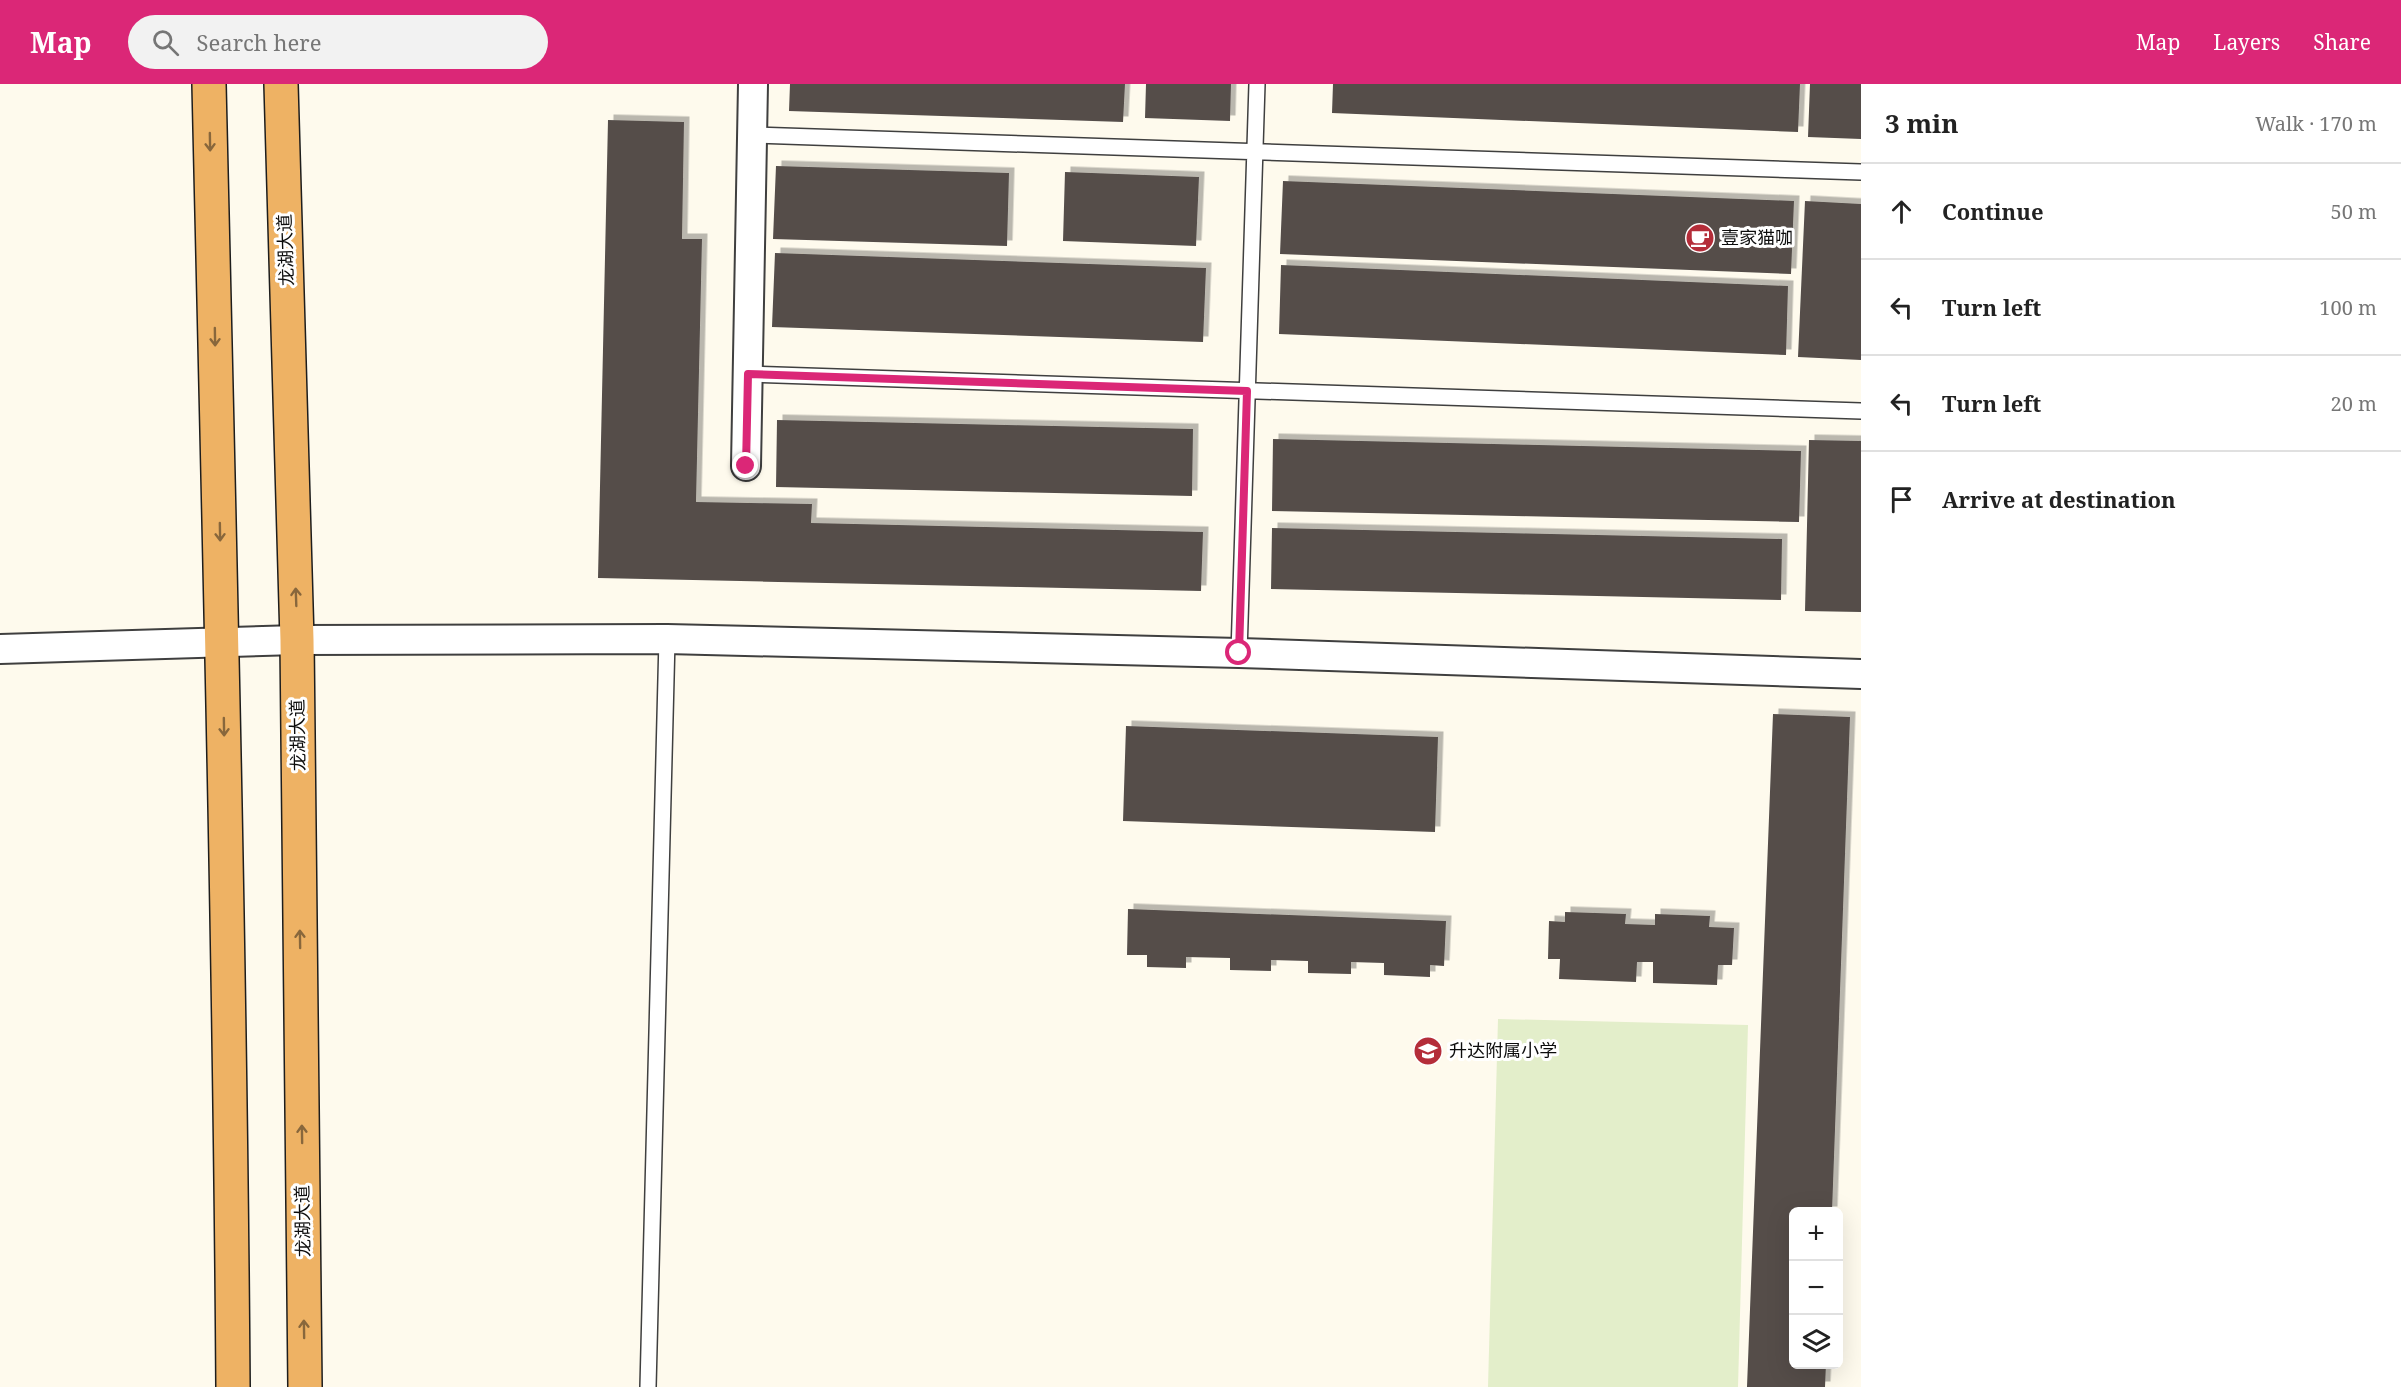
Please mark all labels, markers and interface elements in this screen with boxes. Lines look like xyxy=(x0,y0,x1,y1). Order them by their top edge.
search box xyxy=(128,15,548,69)
text: Map xyxy=(30,23,92,61)
icon: search xyxy=(149,26,182,59)
text: Search here xyxy=(197,27,321,57)
text: Map xyxy=(2136,28,2180,56)
text: Layers xyxy=(2213,28,2280,56)
text: Share xyxy=(2313,28,2371,56)
text: 3 min xyxy=(1885,105,1959,141)
text: Walk · 170 m xyxy=(2255,110,2377,137)
one-way arrow xyxy=(205,132,216,152)
icon: ahead xyxy=(1885,195,1918,228)
text: Continue xyxy=(1942,196,2044,226)
text: 50 m xyxy=(2331,198,2377,225)
street label: 龙湖大道 xyxy=(272,214,298,286)
cafe icon: 壹家猫咖 xyxy=(1684,222,1716,254)
place label: 壹家猫咖 xyxy=(1721,225,1793,249)
icon: left xyxy=(1885,291,1918,324)
text: Turn left xyxy=(1942,292,2041,322)
text: 100 m xyxy=(2319,294,2377,321)
one-way arrow xyxy=(209,327,221,347)
icon: left xyxy=(1885,387,1918,420)
text: Turn left xyxy=(1942,388,2041,418)
text: 20 m xyxy=(2331,390,2377,417)
route end xyxy=(732,452,758,478)
icon: arrive xyxy=(1885,483,1918,516)
text: Arrive at destination xyxy=(1942,484,2176,514)
one-way arrow xyxy=(214,522,226,542)
one-way arrow xyxy=(290,587,302,607)
route start xyxy=(1225,639,1251,665)
street label: 龙湖大道 xyxy=(284,699,310,771)
one-way arrow xyxy=(218,717,230,737)
one-way arrow xyxy=(294,929,306,949)
school or university icon: 升达附属小学 xyxy=(1412,1035,1444,1067)
place label: 升达附属小学 xyxy=(1449,1038,1557,1062)
one-way arrow xyxy=(296,1124,308,1144)
street label: 龙湖大道 xyxy=(289,1185,315,1257)
map controls xyxy=(1789,1207,1843,1369)
button: + xyxy=(1789,1207,1843,1261)
button: − xyxy=(1789,1261,1843,1315)
button: layers xyxy=(1789,1315,1843,1369)
one-way arrow xyxy=(298,1319,310,1339)

